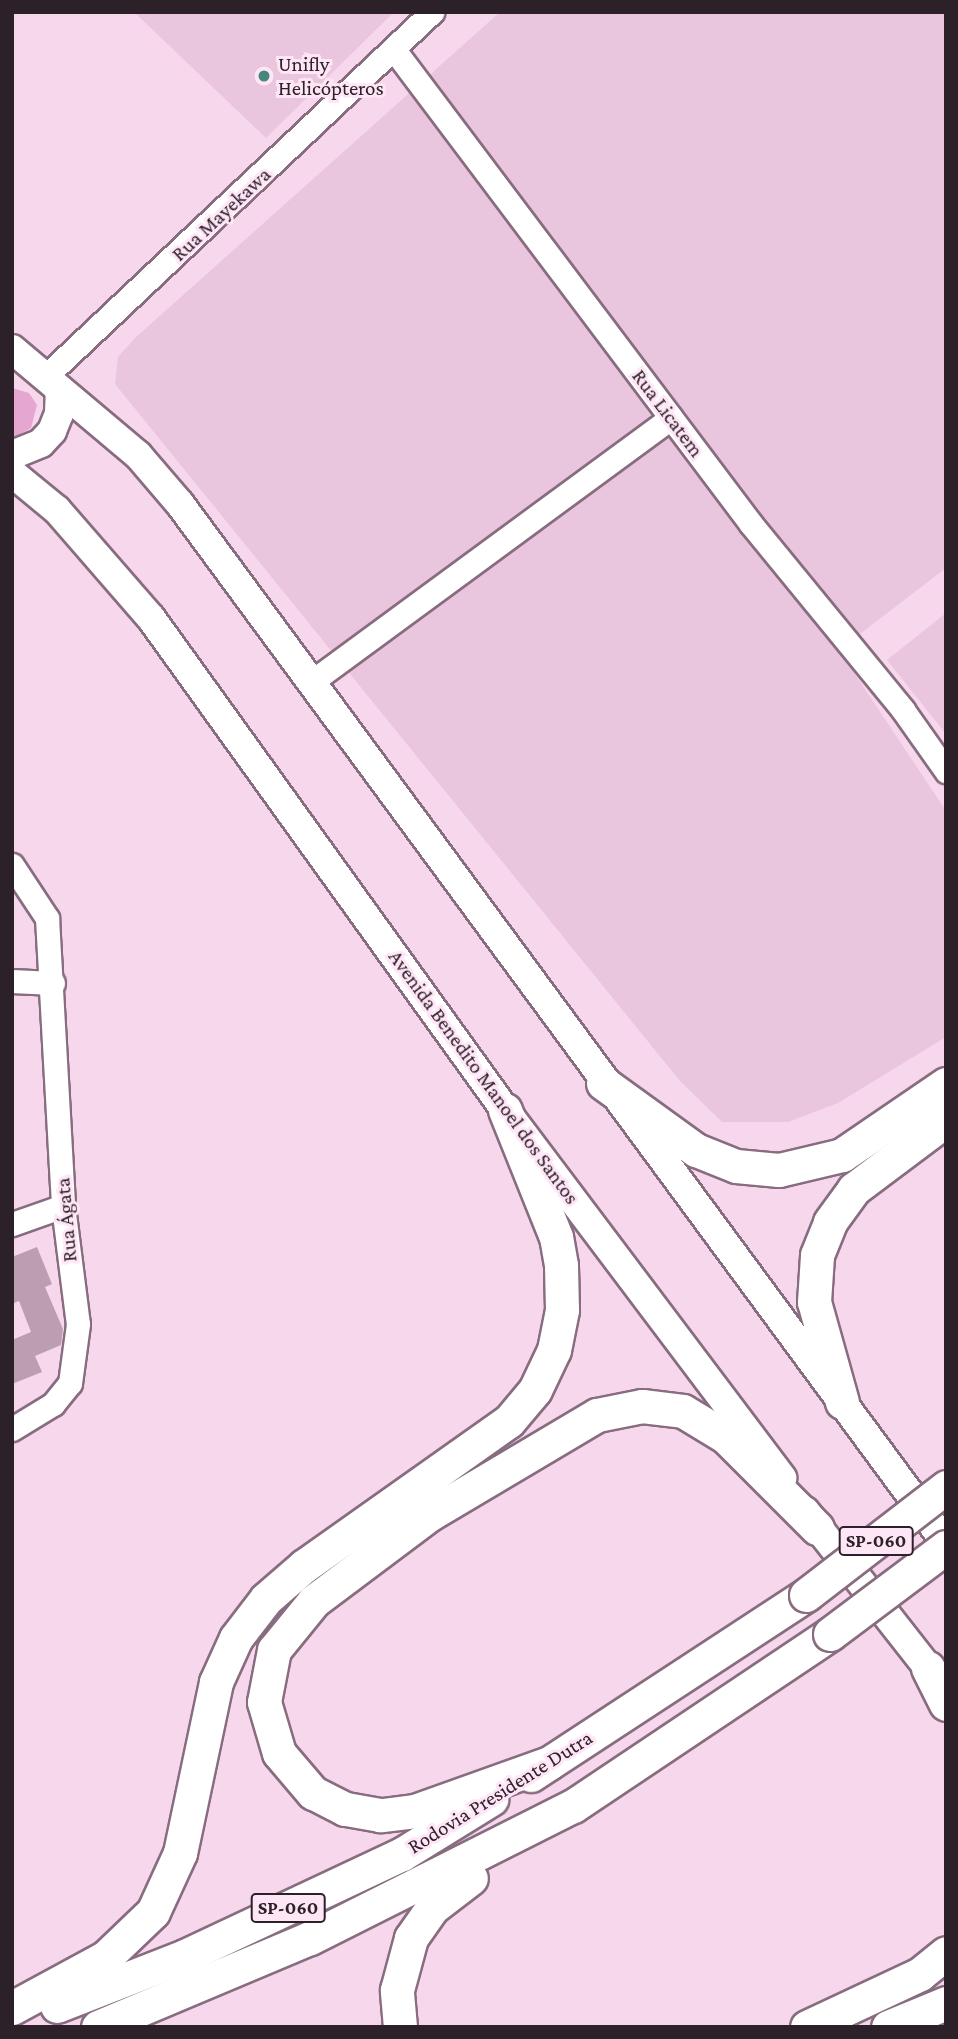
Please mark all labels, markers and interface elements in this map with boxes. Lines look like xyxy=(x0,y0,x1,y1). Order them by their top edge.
place label: Unifly Helicópteros xyxy=(278,51,384,101)
marker: Unifly Helicópteros xyxy=(256,68,272,84)
street label: Rua Mayekawa xyxy=(166,162,276,266)
street label: Rua Licatem xyxy=(627,364,709,462)
street label: Avenida Benedito Manoel dos Santos xyxy=(383,945,585,1209)
street label: Rua Ágata xyxy=(50,1177,82,1263)
road number: SP-060 xyxy=(838,1526,914,1556)
street label: Rodovia Presidente Dutra xyxy=(403,1725,597,1859)
road number: SP-060 xyxy=(250,1892,326,1924)

